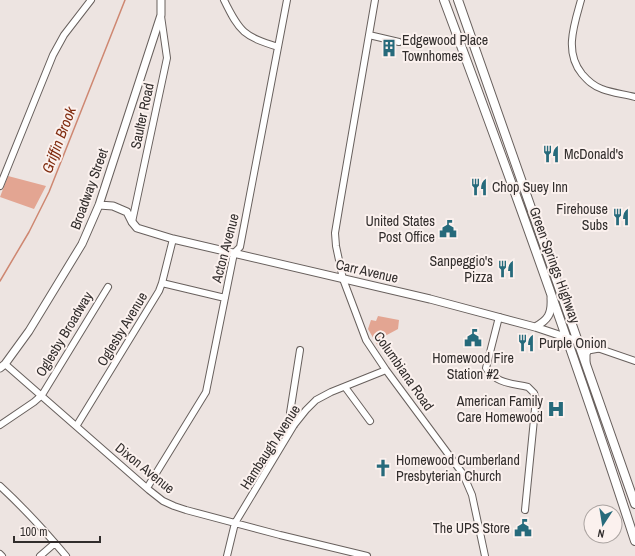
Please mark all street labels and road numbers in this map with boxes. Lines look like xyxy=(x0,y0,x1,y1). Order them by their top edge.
street label: Saulter Road xyxy=(126,81,158,151)
street label: Broadway Street xyxy=(66,146,112,232)
street label: Green Springs Highway xyxy=(526,204,584,326)
street label: Acton Avenue xyxy=(207,212,243,285)
street label: Carr Avenue xyxy=(334,255,400,287)
street label: Oglesby Broadway xyxy=(31,288,97,380)
street label: Oglesby Avenue xyxy=(93,289,151,369)
street label: Columbiana Road xyxy=(370,328,438,414)
street label: Hambaugh Avenue xyxy=(236,401,304,493)
street label: Dixon Avenue xyxy=(112,439,178,497)

